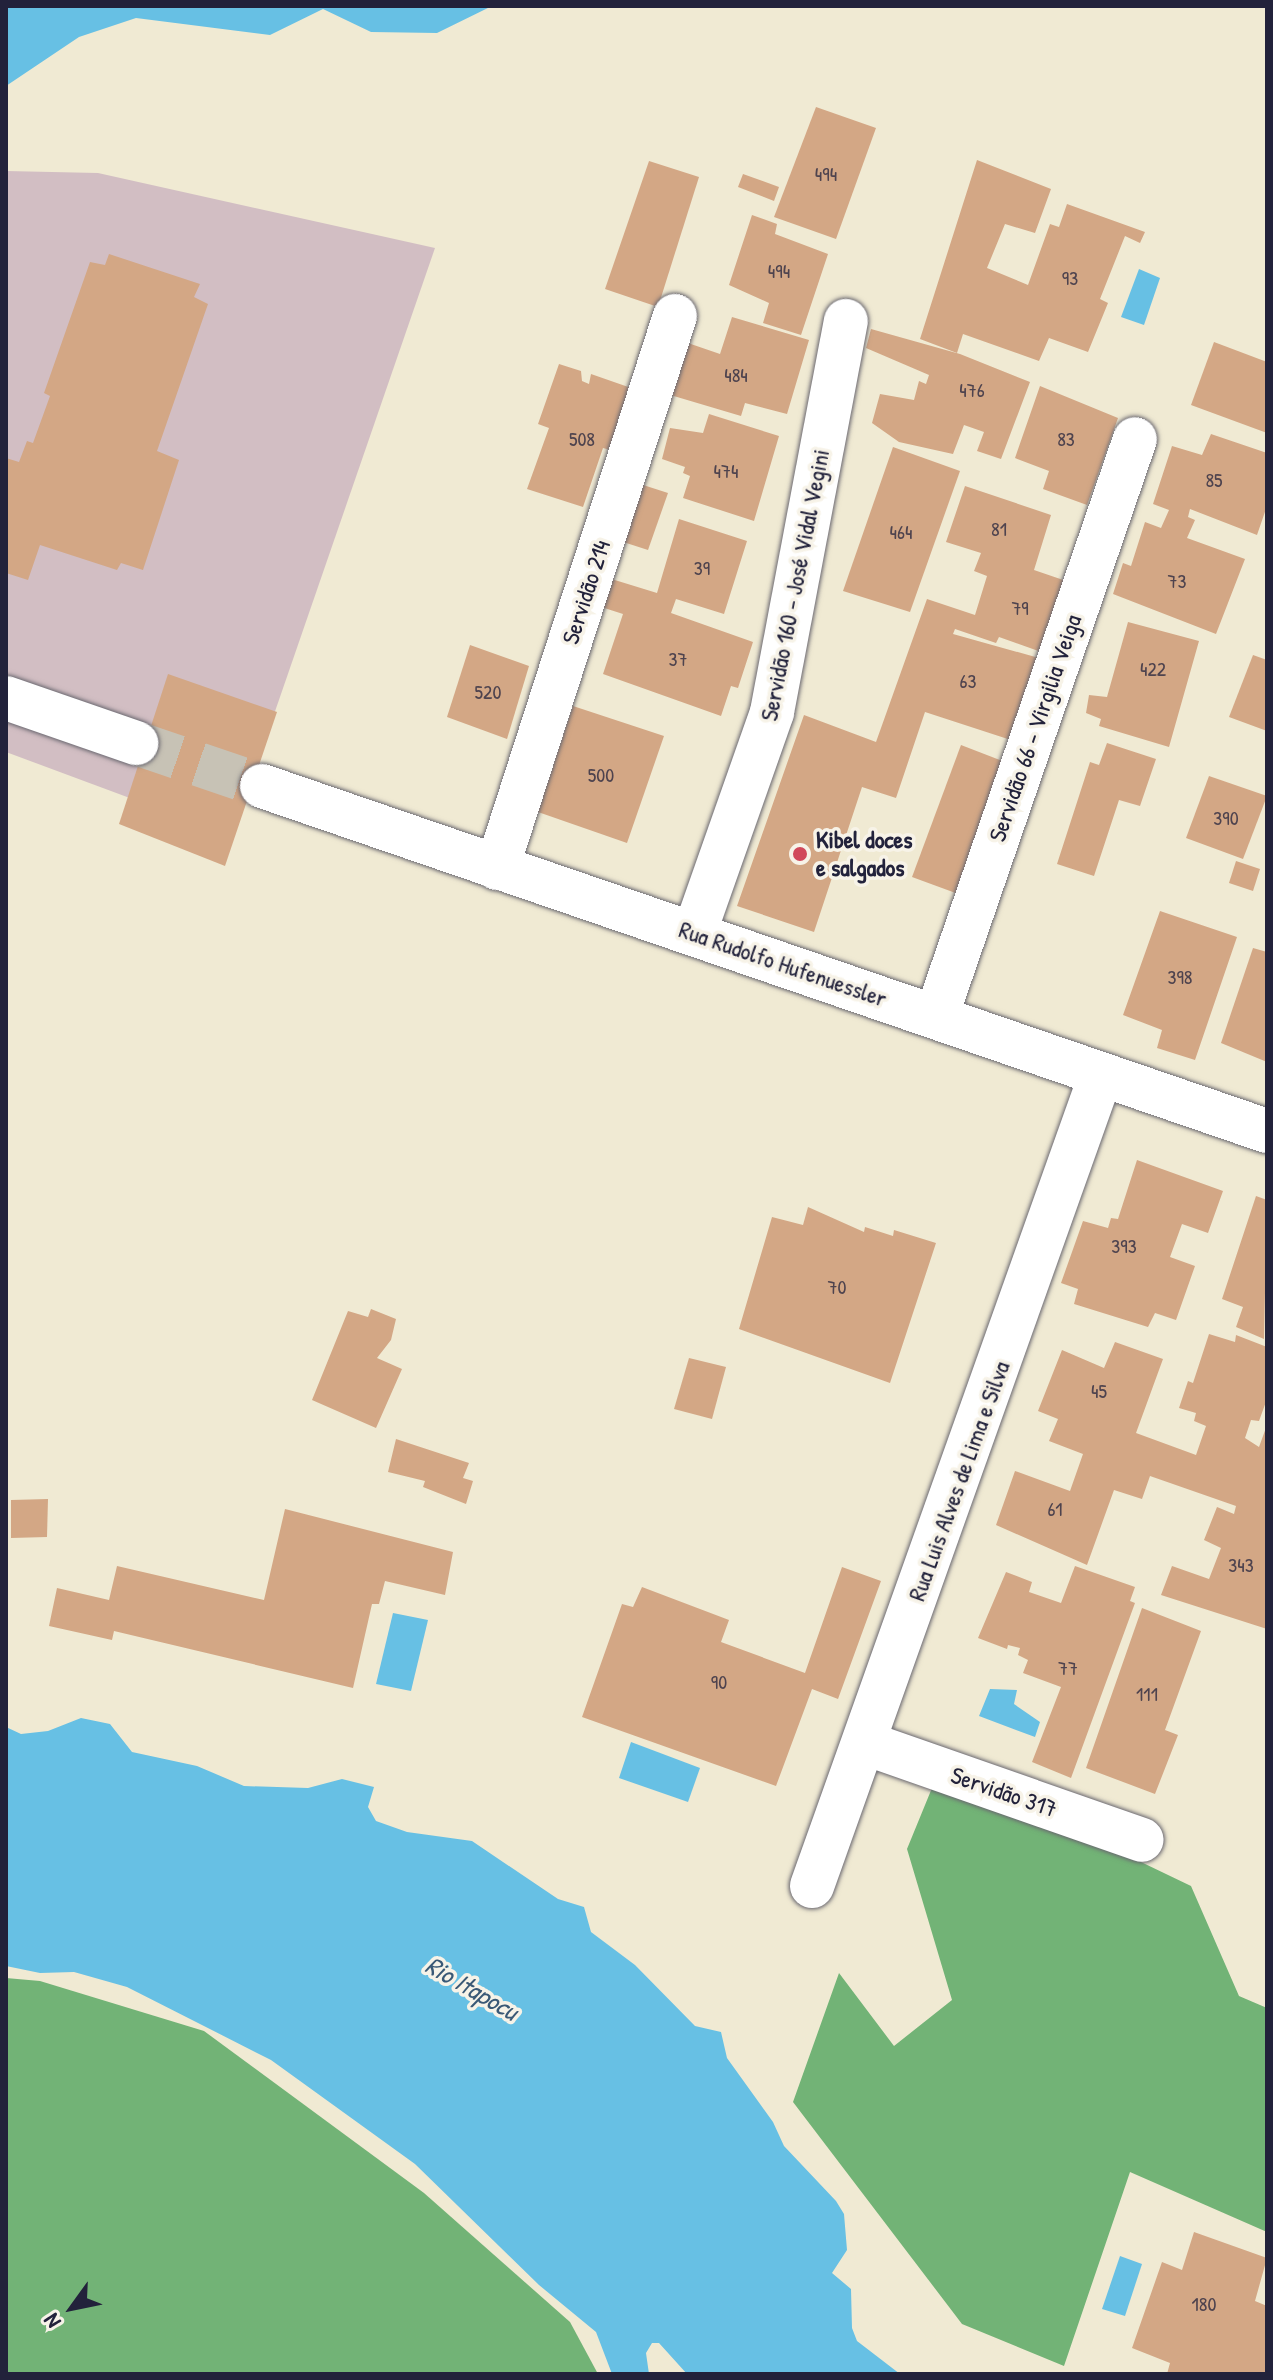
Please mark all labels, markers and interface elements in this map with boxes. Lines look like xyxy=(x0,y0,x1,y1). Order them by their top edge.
house number: 494 xyxy=(815,161,837,185)
house number: 494 xyxy=(768,258,790,282)
house number: 93 xyxy=(1062,265,1078,289)
house number: 484 xyxy=(724,362,748,386)
house number: 476 xyxy=(959,377,985,401)
house number: 508 xyxy=(569,426,595,450)
house number: 83 xyxy=(1057,426,1075,450)
street label: Servidão 160 - José Vidal Vegini xyxy=(755,447,835,723)
house number: 474 xyxy=(714,458,738,482)
house number: 85 xyxy=(1205,467,1223,491)
house number: 81 xyxy=(991,516,1007,540)
house number: 464 xyxy=(890,519,912,543)
street label: Servidão 214 xyxy=(556,536,616,648)
house number: 39 xyxy=(694,555,710,579)
house number: 73 xyxy=(1168,568,1186,592)
house number: 79 xyxy=(1011,595,1029,619)
street label: Servidão 66 - Virgilia Veiga xyxy=(983,611,1087,845)
house number: 37 xyxy=(669,646,687,670)
house number: 422 xyxy=(1140,656,1166,680)
house number: 63 xyxy=(960,668,976,692)
house number: 520 xyxy=(475,679,501,703)
house number: 500 xyxy=(588,762,614,786)
house number: 390 xyxy=(1213,805,1239,829)
place label: Kibel doces e salgados xyxy=(816,826,912,882)
marker: Kibel doces e salgados xyxy=(791,845,809,863)
street label: Rua Rudolfo Hufenuessler xyxy=(675,915,891,1013)
house number: 398 xyxy=(1168,964,1192,988)
house number: 393 xyxy=(1111,1233,1137,1257)
house number: 70 xyxy=(828,1274,846,1298)
street label: Rua Luis Alves de Lima e Silva xyxy=(902,1357,1016,1605)
house number: 45 xyxy=(1091,1378,1107,1402)
house number: 61 xyxy=(1047,1496,1063,1520)
house number: 343 xyxy=(1228,1552,1254,1576)
house number: 77 xyxy=(1058,1655,1078,1679)
house number: 90 xyxy=(711,1669,727,1693)
house number: 111 xyxy=(1136,1681,1158,1705)
street label: Servidão 317 xyxy=(947,1760,1061,1824)
water label: Rio Itapocu xyxy=(420,1949,524,2027)
north arrow xyxy=(32,2268,112,2348)
house number: 180 xyxy=(1192,2291,1216,2315)
text: N xyxy=(36,2308,68,2334)

